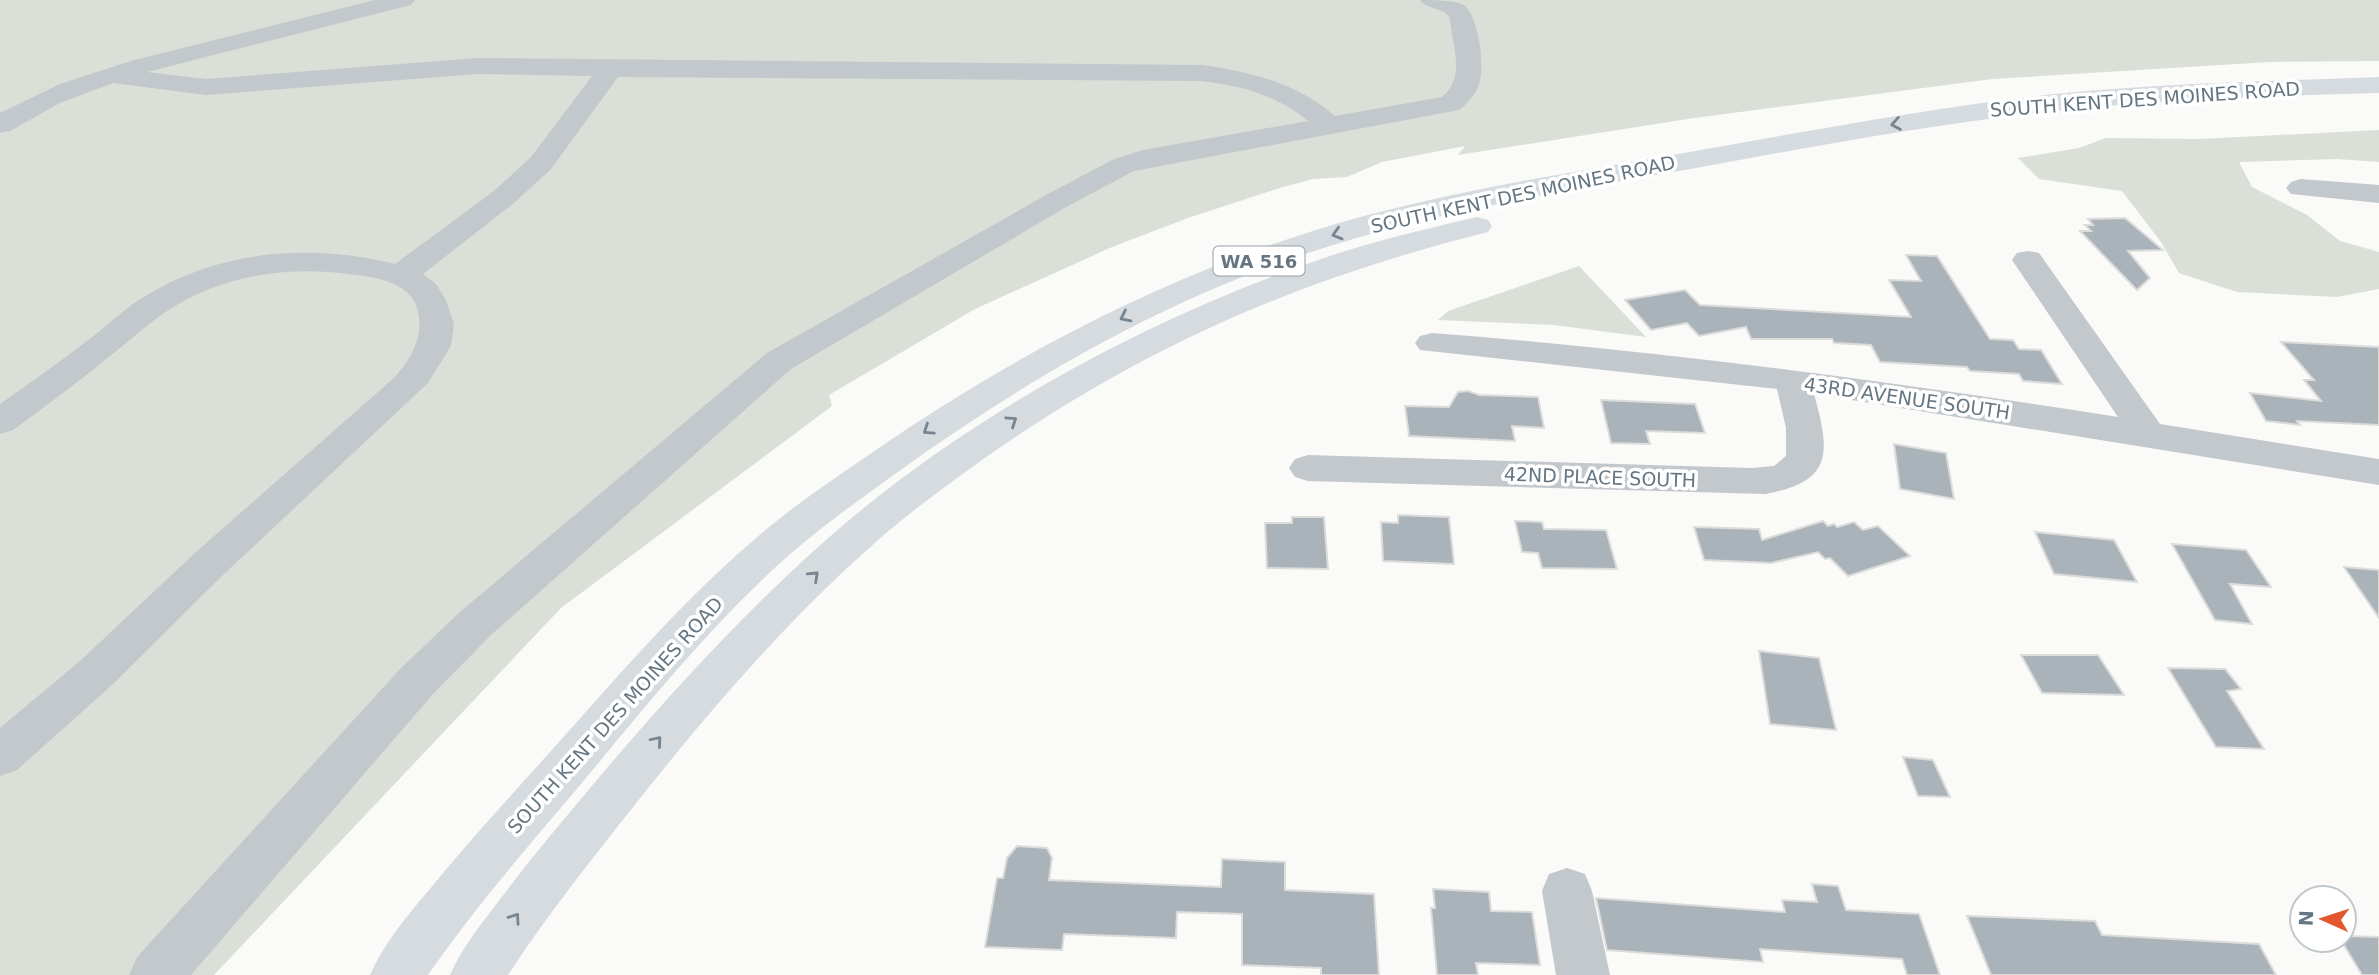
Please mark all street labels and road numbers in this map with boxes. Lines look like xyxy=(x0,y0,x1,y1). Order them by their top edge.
street label: SOUTH KENT DES MOINES ROAD xyxy=(1989,77,2301,121)
street label: SOUTH KENT DES MOINES ROAD xyxy=(1369,151,1677,237)
road number: WA 516 xyxy=(1214,246,1304,276)
street label: 43RD AVENUE SOUTH xyxy=(1803,373,2011,423)
street label: 42ND PLACE SOUTH xyxy=(1504,463,1696,491)
street label: SOUTH KENT DES MOINES ROAD xyxy=(503,592,727,838)

